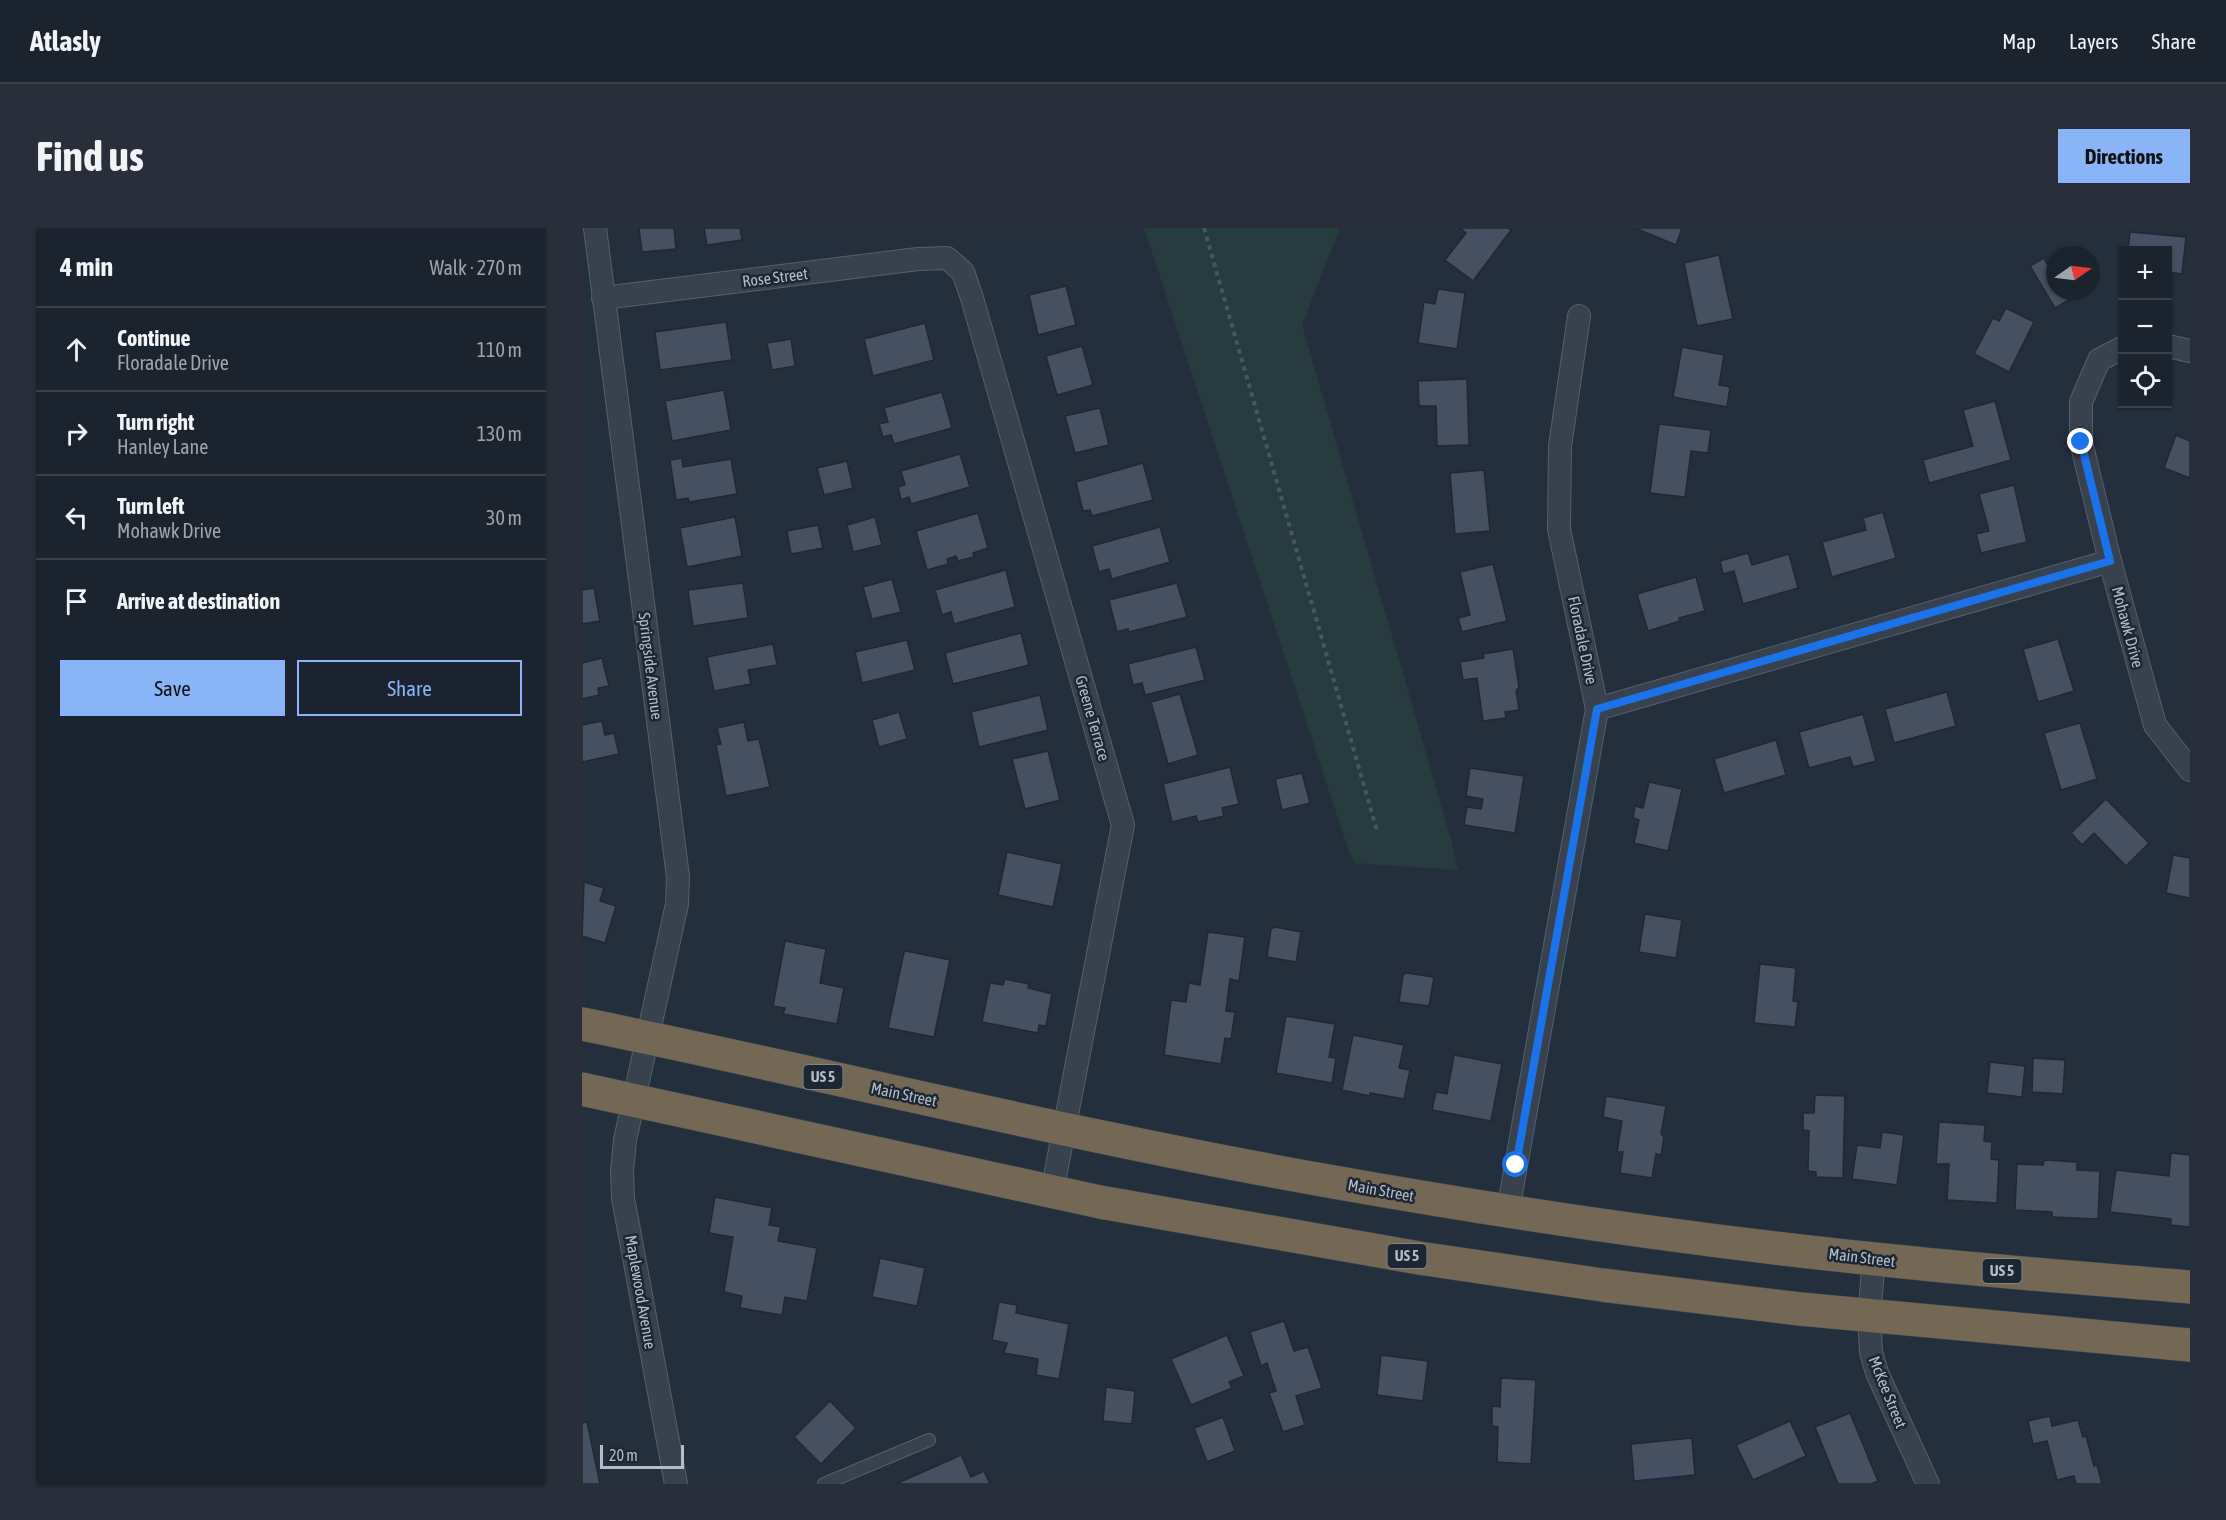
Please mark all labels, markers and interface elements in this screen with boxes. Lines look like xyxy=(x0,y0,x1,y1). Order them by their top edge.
text: Atlasly xyxy=(30,25,101,57)
text: Map xyxy=(2002,29,2036,53)
text: Layers xyxy=(2069,29,2119,53)
text: Share xyxy=(2152,29,2196,53)
button: Directions xyxy=(2058,129,2190,183)
text: Find us xyxy=(36,132,144,180)
north arrow xyxy=(2046,246,2100,300)
map controls xyxy=(2118,246,2172,408)
button: + xyxy=(2118,246,2172,300)
text: 4 min xyxy=(60,252,113,282)
text: Walk · 270 m xyxy=(430,256,522,279)
street label: Rose Street xyxy=(741,264,809,290)
button: − xyxy=(2118,300,2172,354)
text: Continue xyxy=(117,325,191,351)
icon: ahead xyxy=(60,333,93,366)
text: 110 m xyxy=(477,338,522,361)
text: Floradale Drive xyxy=(117,351,229,374)
button: locate xyxy=(2118,354,2172,408)
text: Turn right xyxy=(117,409,194,435)
icon: right xyxy=(60,417,93,450)
text: 130 m xyxy=(477,422,522,445)
route end xyxy=(2067,428,2093,454)
text: Hanley Lane xyxy=(117,435,208,458)
text: Turn left xyxy=(117,493,184,519)
icon: left xyxy=(60,501,93,534)
text: 30 m xyxy=(486,506,522,529)
text: Mohawk Drive xyxy=(117,519,221,542)
street label: Mohawk Drive xyxy=(2109,584,2147,670)
icon: arrive xyxy=(60,585,93,618)
text: Arrive at destination xyxy=(117,588,280,614)
street label: Floradale Drive xyxy=(1565,594,1601,686)
street label: Springside Avenue xyxy=(634,611,667,721)
button: Save xyxy=(60,660,285,716)
button: Share xyxy=(297,660,522,716)
street label: Greene Terrace xyxy=(1072,673,1114,763)
road number: US 5 xyxy=(804,1065,842,1089)
street label: Main Street xyxy=(869,1078,939,1110)
route start xyxy=(1502,1151,1528,1177)
street label: Main Street xyxy=(1346,1175,1416,1205)
street label: Maplewood Avenue xyxy=(621,1234,660,1351)
road number: US 5 xyxy=(1388,1244,1426,1268)
street label: Main Street xyxy=(1828,1244,1897,1270)
road number: US 5 xyxy=(1982,1259,2022,1283)
street label: McKee Street xyxy=(1865,1353,1911,1431)
scale bar xyxy=(600,1442,684,1470)
text: 20 m xyxy=(609,1446,638,1464)

